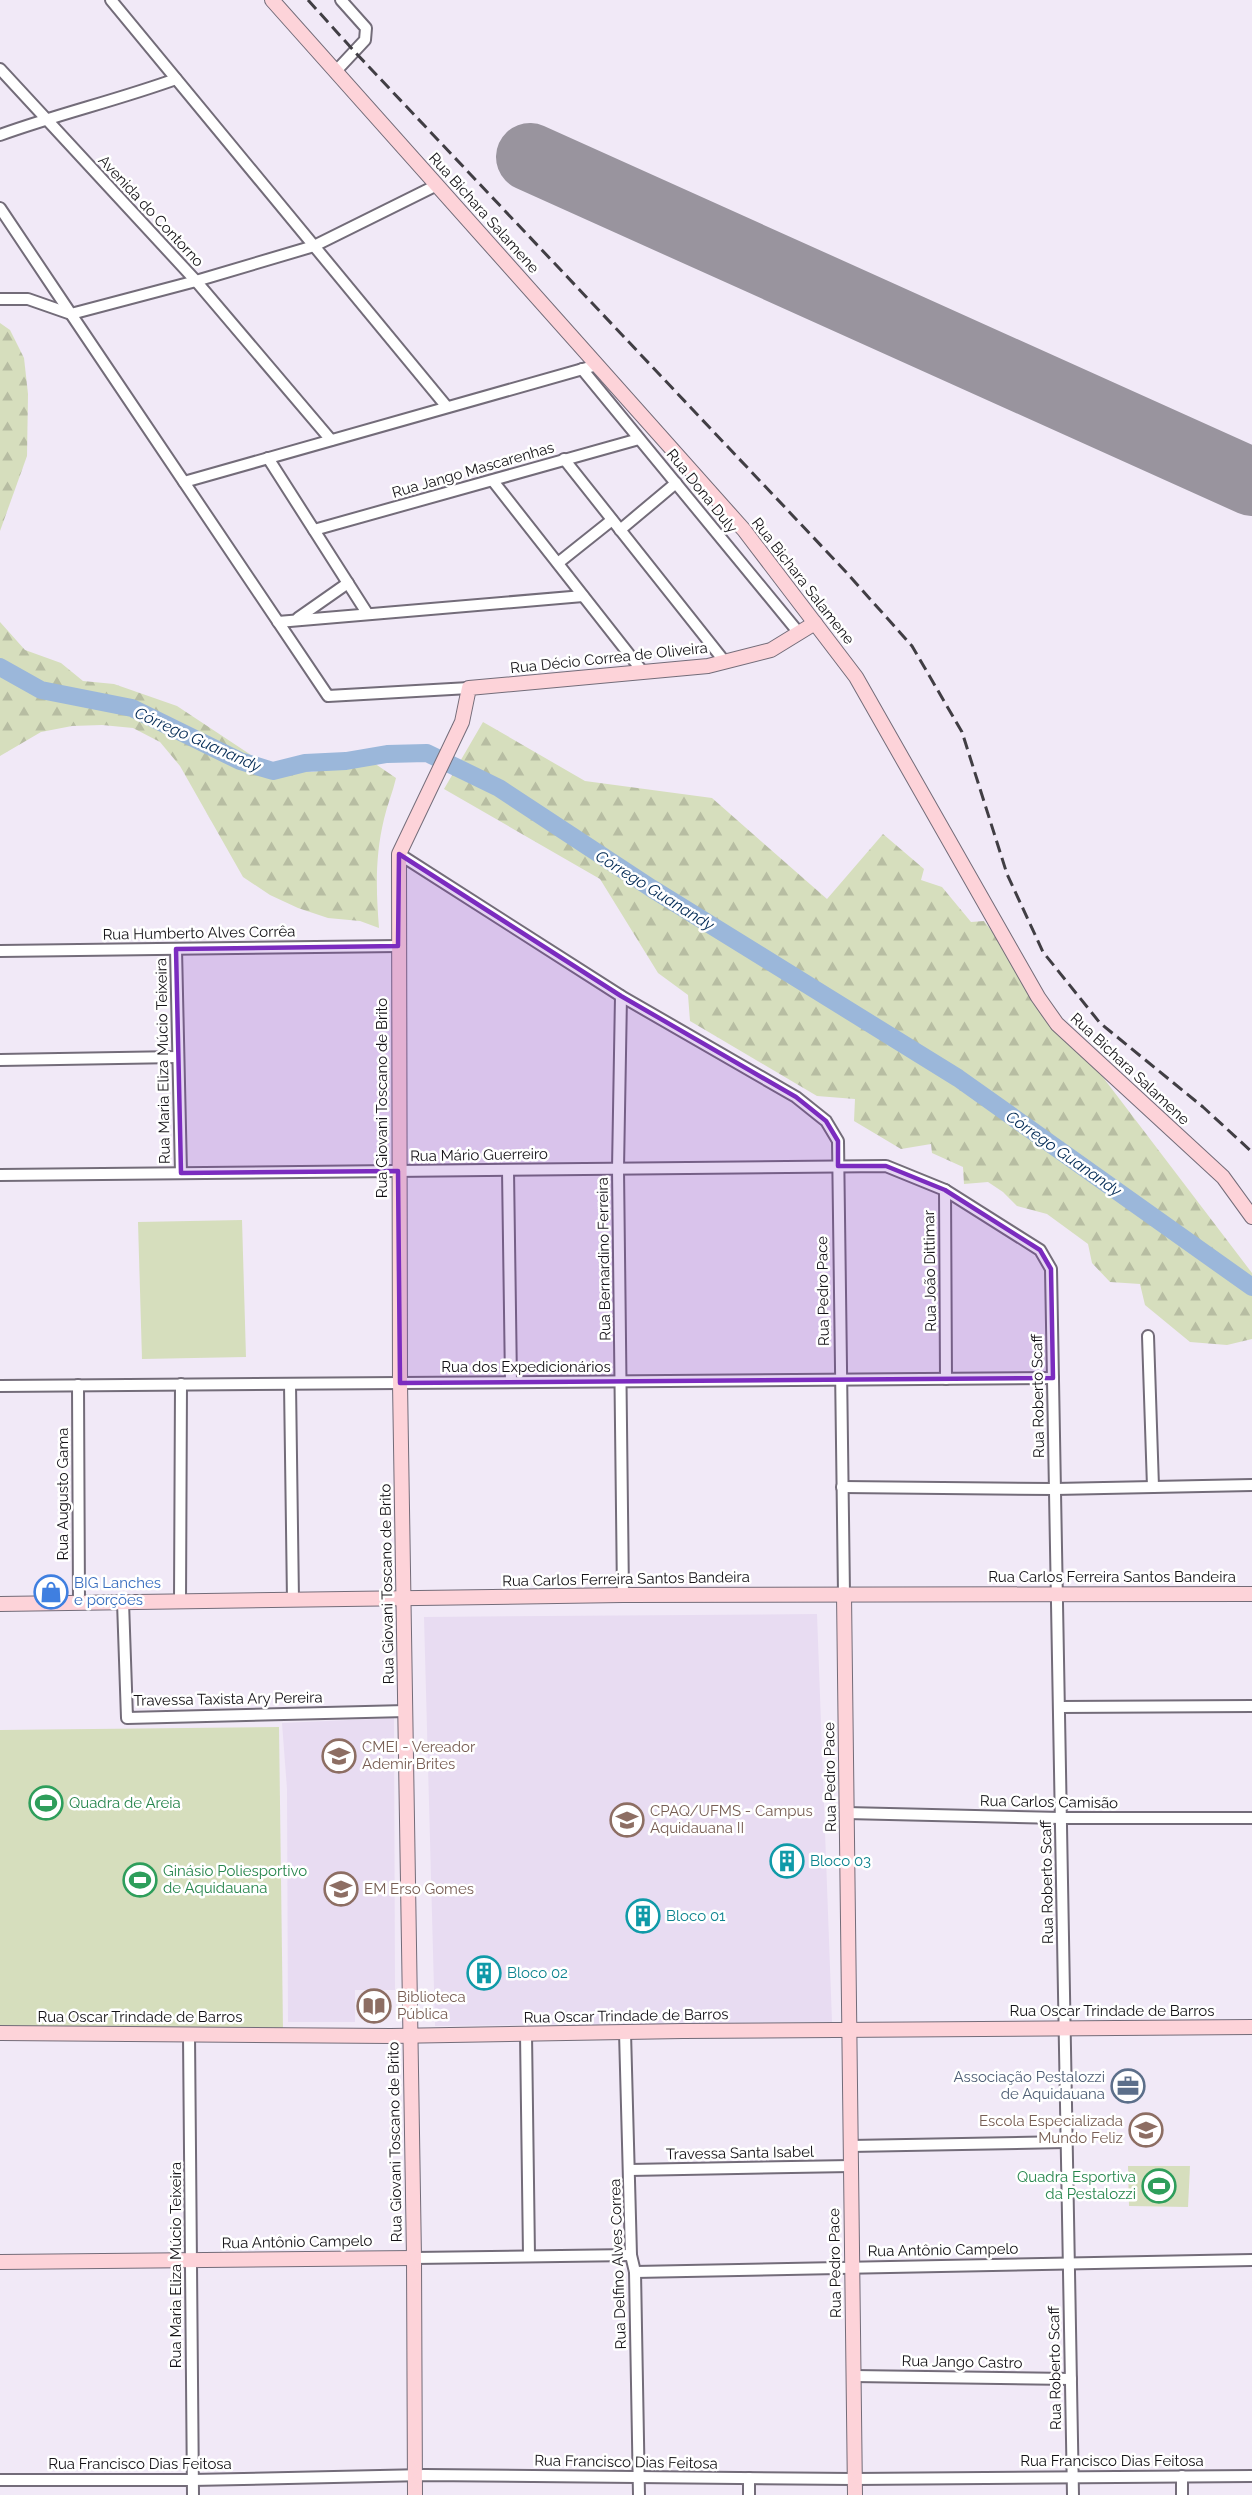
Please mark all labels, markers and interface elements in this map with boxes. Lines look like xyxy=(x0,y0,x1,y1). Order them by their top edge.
street label: Rua Bichara Salamene xyxy=(425,149,543,277)
street label: Avenida do Contorno xyxy=(95,151,207,271)
street label: Rua Jango Mascarenhas xyxy=(390,438,556,502)
street label: Rua Dona Duly xyxy=(663,445,741,537)
street label: Rua Bichara Salamene xyxy=(748,514,858,648)
street label: Rua Décio Correa de Oliveira xyxy=(509,639,709,677)
water label: Córrego Guanandy xyxy=(132,703,265,776)
water label: Córrego Guanandy xyxy=(592,846,718,935)
street label: Rua Humberto Alves Corrêa xyxy=(102,922,296,944)
street label: Rua Maria Eliza Múcio Teixeira xyxy=(152,958,174,1164)
street label: Rua Giovani Toscano de Brito xyxy=(373,998,391,1198)
street label: Rua Bichara Salamene xyxy=(1067,1009,1193,1129)
water label: Córrego Guanandy xyxy=(1003,1107,1126,1201)
street label: Rua Mário Guerreiro xyxy=(410,1145,548,1165)
street label: Rua Bernardino Ferreira xyxy=(594,1177,614,1341)
street label: Rua João Dittimar xyxy=(920,1209,940,1332)
street label: Rua Pedro Pace xyxy=(813,1236,833,1346)
street label: Rua Roberto Scaff xyxy=(1028,1333,1048,1458)
street label: Rua dos Expedicionários xyxy=(441,1358,611,1376)
street label: Rua Augusto Gama xyxy=(54,1428,72,1560)
street label: Rua Giovani Toscano de Brito xyxy=(376,1484,398,1684)
street label: Rua Carlos Ferreira Santos Bandeira xyxy=(502,1568,750,1590)
street label: Rua Carlos Ferreira Santos Bandeira xyxy=(988,1568,1236,1586)
shop icon: BIG Lanches e porções xyxy=(33,1574,69,1610)
place label: BIG Lanches e porções xyxy=(74,1574,161,1609)
street label: Travessa Taxista Ary Pereira xyxy=(133,1688,323,1710)
street label: Rua Pedro Pace xyxy=(820,1722,840,1832)
school or university icon: CMEI - Vereador Ademir Brites xyxy=(321,1738,357,1774)
place label: CMEI - Vereador Ademir Brites xyxy=(362,1738,476,1773)
sports icon: Quadra de Areia xyxy=(28,1785,64,1821)
street label: Rua Carlos Camisão xyxy=(980,1792,1118,1812)
place label: Quadra de Areia xyxy=(69,1794,181,1812)
school or university icon: CPAQ/UFMS - Campus Aquidauana II xyxy=(609,1802,645,1838)
place label: CPAQ/UFMS - Campus Aquidauana II xyxy=(650,1802,813,1837)
street label: Rua Roberto Scaff xyxy=(1037,1819,1057,1944)
building icon: Bloco 03 xyxy=(769,1843,805,1879)
place label: Bloco 03 xyxy=(810,1852,871,1870)
sports icon: Ginásio Poliesportivo de Aquidauana xyxy=(122,1862,158,1898)
place label: Ginásio Poliesportivo de Aquidauana xyxy=(163,1862,307,1897)
school or university icon: EM Erso Gomes xyxy=(323,1871,359,1907)
place label: EM Erso Gomes xyxy=(364,1880,474,1898)
building icon: Bloco 01 xyxy=(625,1898,661,1934)
place label: Bloco 01 xyxy=(666,1907,726,1925)
building icon: Bloco 02 xyxy=(466,1955,502,1991)
place label: Bloco 02 xyxy=(507,1964,568,1982)
library icon: Biblioteca Pública xyxy=(356,1988,392,2024)
place label: Biblioteca Pública xyxy=(397,1988,466,2023)
street label: Rua Oscar Trindade de Barros xyxy=(1010,2002,1214,2020)
street label: Rua Oscar Trindade de Barros xyxy=(523,2005,729,2027)
street label: Rua Oscar Trindade de Barros xyxy=(38,2008,242,2026)
street label: Rua Giovani Toscano de Brito xyxy=(384,2042,406,2242)
place label: Associação Pestalozzi de Aquidauana xyxy=(953,2068,1105,2103)
office icon: Associação Pestalozzi de Aquidauana xyxy=(1110,2068,1146,2104)
place label: Escola Especializada Mundo Feliz xyxy=(979,2112,1123,2147)
school or university icon: Escola Especializada Mundo Feliz xyxy=(1128,2112,1164,2148)
street label: Travessa Santa Isabel xyxy=(666,2143,815,2163)
street label: Rua Maria Eliza Múcio Teixeira xyxy=(167,2162,185,2368)
place label: Quadra Esportiva da Pestalozzi xyxy=(1017,2168,1136,2203)
sports icon: Quadra Esportiva da Pestalozzi xyxy=(1141,2168,1177,2204)
street label: Rua Delfino Alves Correa xyxy=(606,2178,630,2350)
street label: Rua Pedro Pace xyxy=(825,2208,845,2318)
street label: Rua Antônio Campelo xyxy=(221,2232,373,2252)
street label: Rua Antônio Campelo xyxy=(867,2240,1019,2260)
street label: Rua Roberto Scaff xyxy=(1045,2305,1065,2430)
street label: Rua Jango Castro xyxy=(901,2352,1023,2372)
street label: Rua Francisco Dias Feitosa xyxy=(534,2451,718,2473)
street label: Rua Francisco Dias Feitosa xyxy=(1020,2452,1204,2470)
street label: Rua Francisco Dias Feitosa xyxy=(48,2455,232,2473)

